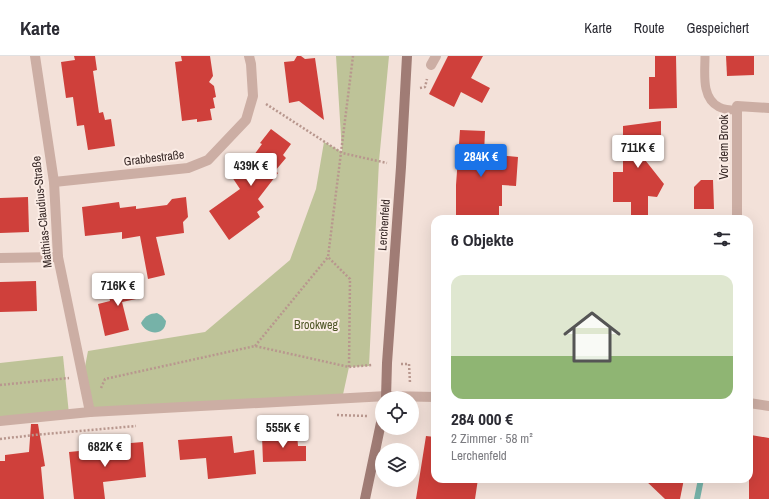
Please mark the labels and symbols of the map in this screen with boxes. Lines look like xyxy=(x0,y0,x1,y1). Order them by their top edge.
street label: Vor dem Brook xyxy=(716,114,732,180)
pin: 711K € xyxy=(605,135,671,169)
pin: 284K € xyxy=(448,144,514,178)
street label: Grabbestraße xyxy=(123,146,185,170)
pin: 439K € xyxy=(218,153,284,187)
street label: Matthias-Claudius-Straße xyxy=(28,155,56,269)
street label: Lerchenfeld xyxy=(374,199,394,251)
pin: 716K € xyxy=(85,273,151,307)
park label: Brookweg xyxy=(294,317,338,333)
pin: 555K € xyxy=(250,415,316,449)
pin: 682K € xyxy=(72,434,138,468)

